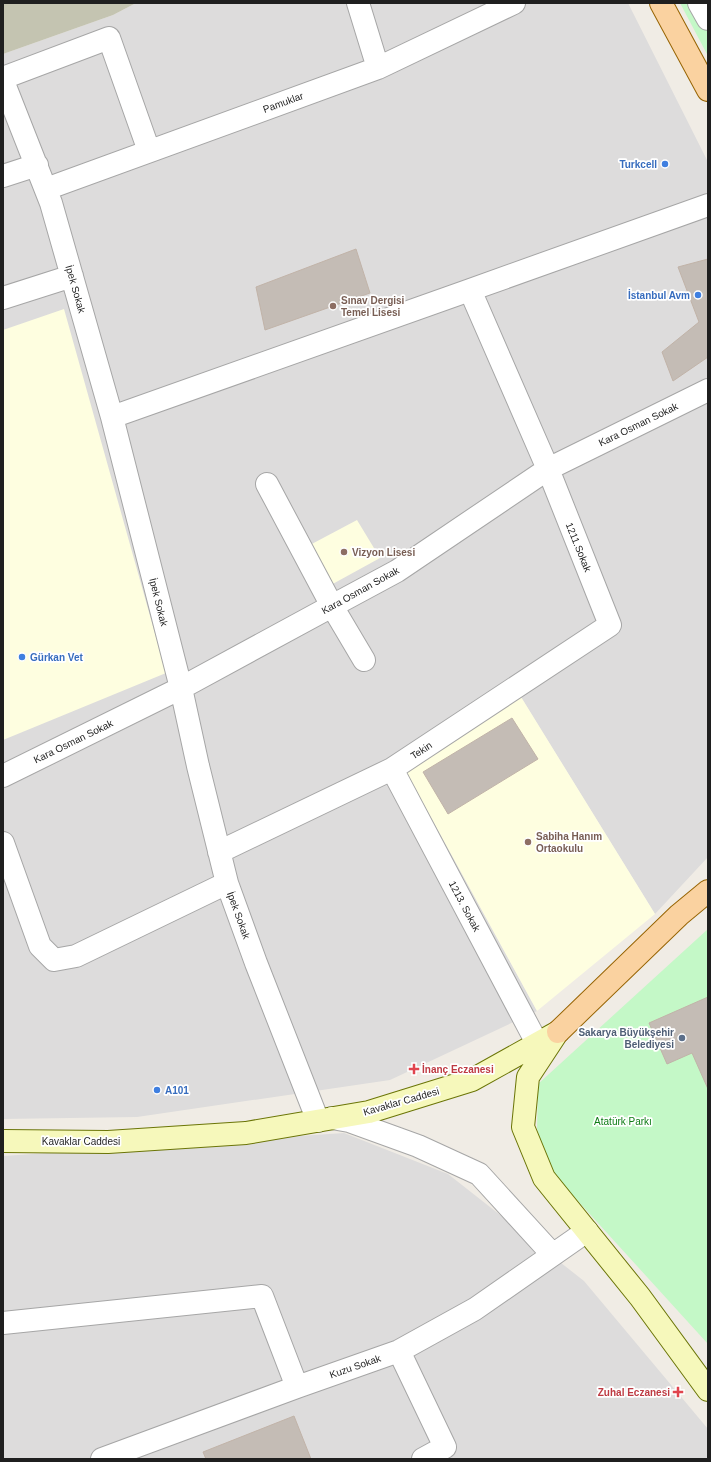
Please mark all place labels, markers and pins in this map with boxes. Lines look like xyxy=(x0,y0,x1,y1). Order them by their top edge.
place label: Turkcell xyxy=(619,159,657,170)
marker: Turkcell xyxy=(660,159,670,169)
place label: İstanbul Avm xyxy=(628,289,690,301)
marker: İstanbul Avm xyxy=(693,290,703,300)
place label: Sınav Dergisi Temel Lisesi xyxy=(341,295,405,318)
marker: Sınav Dergisi Temel Lisesi xyxy=(328,301,338,311)
marker: Vizyon Lisesi xyxy=(339,547,349,557)
place label: Vizyon Lisesi xyxy=(352,547,415,558)
marker: Gürkan Vet xyxy=(17,652,27,662)
place label: Gürkan Vet xyxy=(30,652,83,663)
place label: Sabiha Hanım Ortaokulu xyxy=(536,831,602,854)
marker: Sabiha Hanım Ortaokulu xyxy=(523,837,533,847)
place label: Sakarya Büyükşehir Belediyesi xyxy=(578,1027,674,1050)
marker: Sakarya Büyükşehir Belediyesi xyxy=(677,1033,687,1043)
place label: İnanç Eczanesi xyxy=(422,1063,494,1075)
marker: İnanç Eczanesi xyxy=(409,1064,419,1074)
marker: A101 xyxy=(152,1085,162,1095)
place label: A101 xyxy=(165,1085,189,1096)
place label: Zuhal Eczanesi xyxy=(598,1387,670,1398)
marker: Zuhal Eczanesi xyxy=(673,1387,683,1397)

